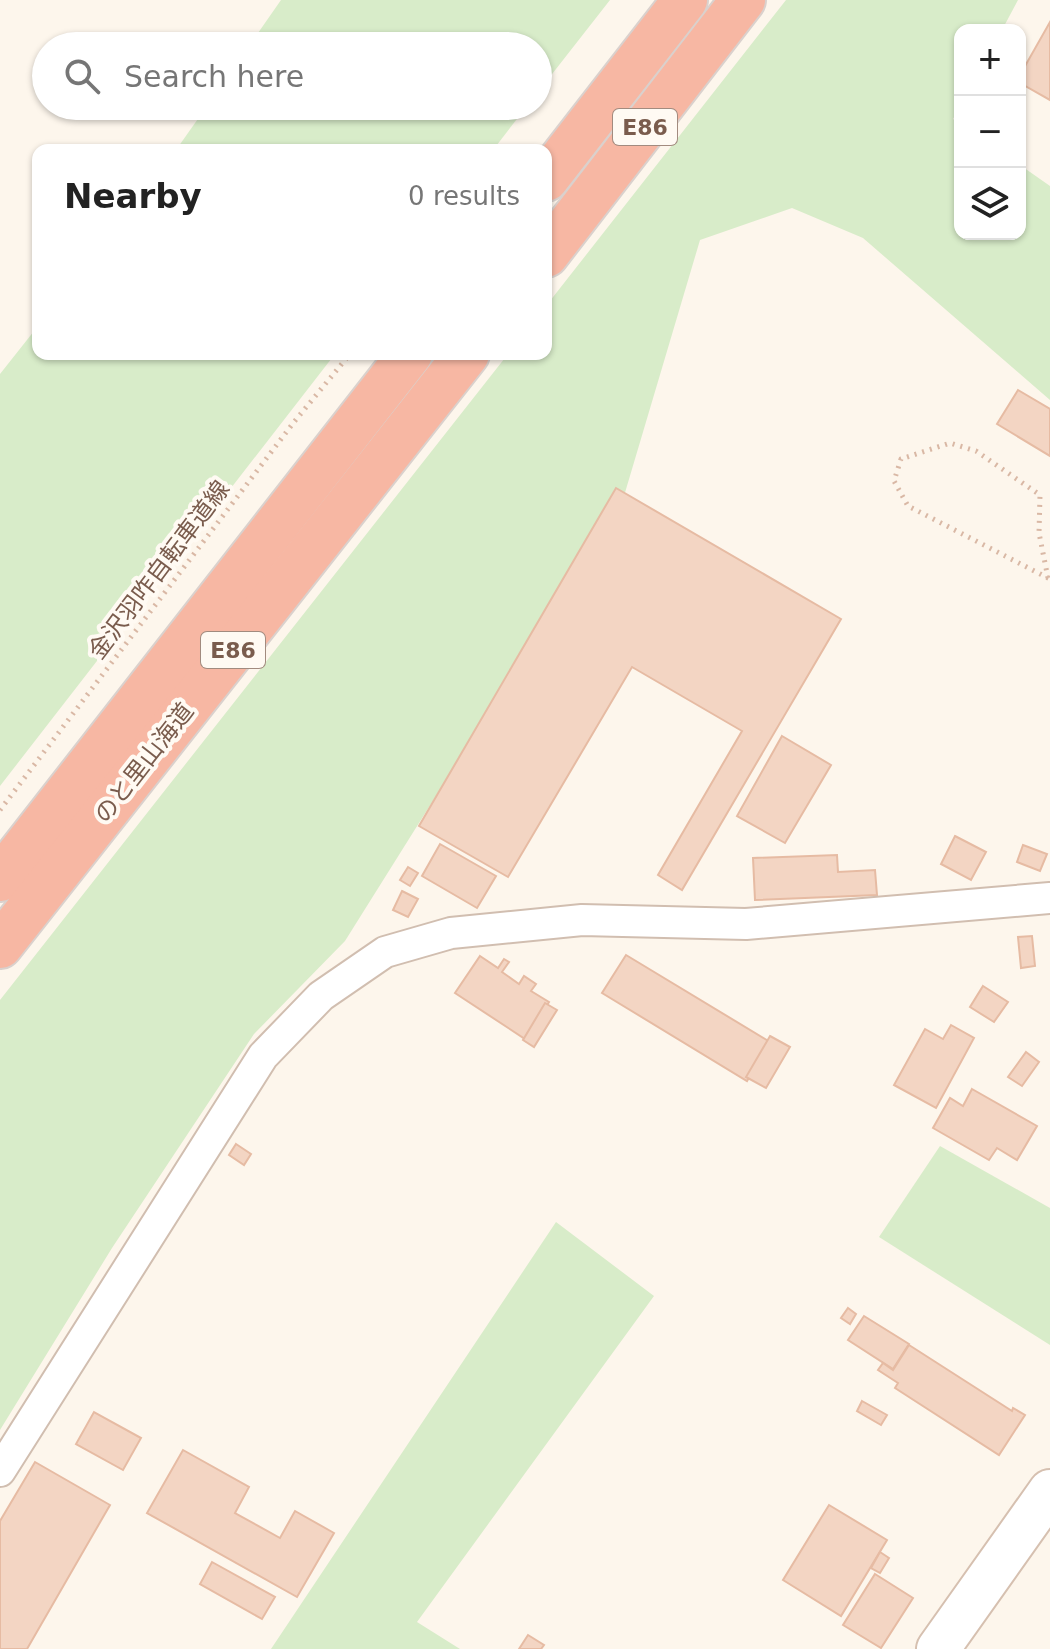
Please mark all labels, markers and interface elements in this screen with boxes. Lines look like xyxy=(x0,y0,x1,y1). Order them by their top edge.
map controls xyxy=(954,24,1026,240)
button: + xyxy=(954,24,1026,96)
search box xyxy=(32,32,552,120)
icon: search xyxy=(60,54,104,98)
text: Search here xyxy=(124,59,304,94)
button: − xyxy=(954,96,1026,168)
road number: E86 xyxy=(613,109,677,145)
button: layers xyxy=(954,168,1026,240)
text: Nearby xyxy=(64,176,202,216)
text: 0 results xyxy=(408,181,520,211)
street label: 金沢羽咋自転車道線 xyxy=(83,475,235,665)
road number: E86 xyxy=(201,632,265,668)
street label: のと里山海道 xyxy=(89,698,199,828)

